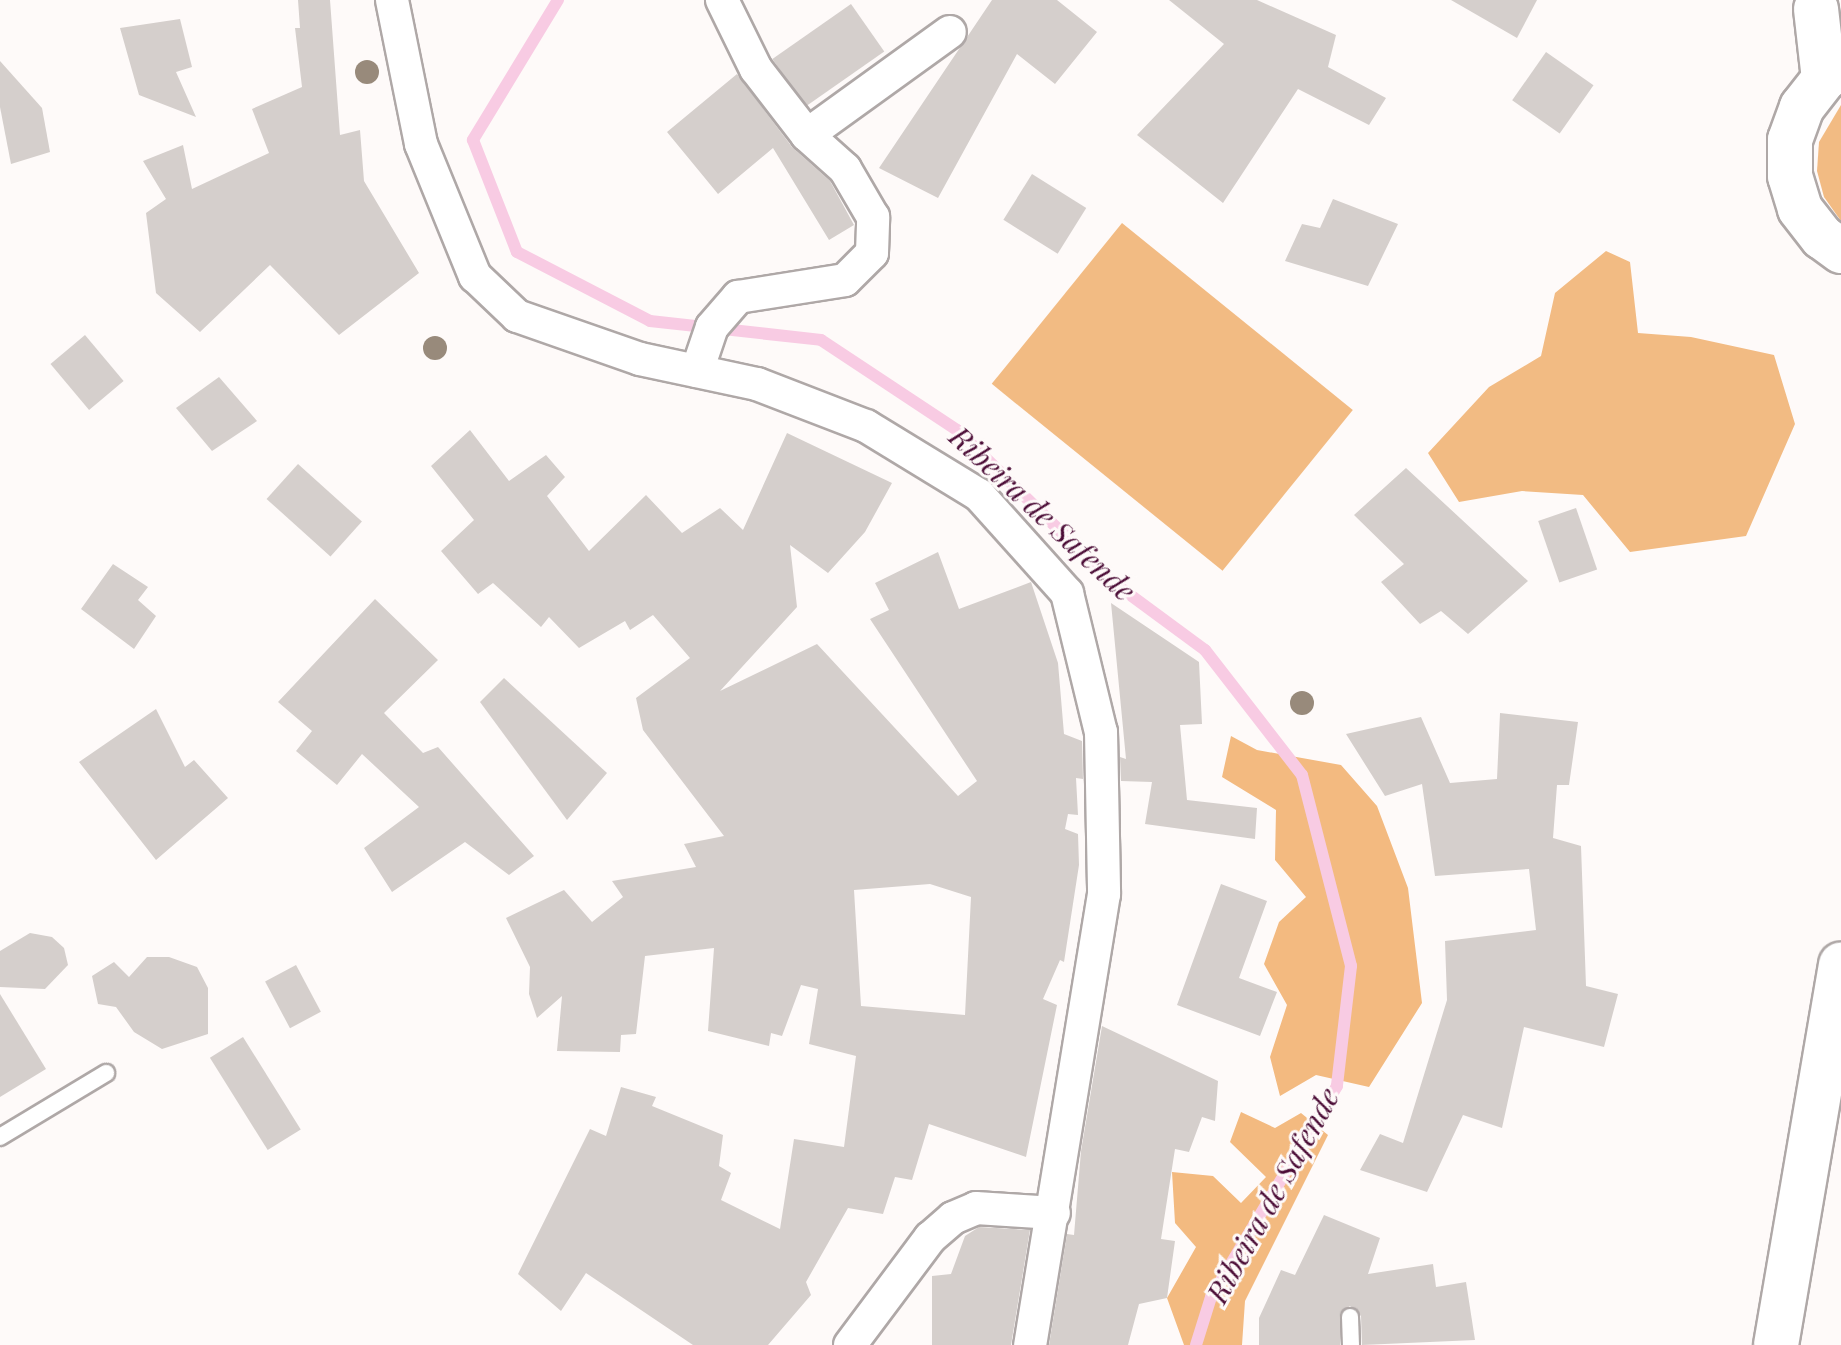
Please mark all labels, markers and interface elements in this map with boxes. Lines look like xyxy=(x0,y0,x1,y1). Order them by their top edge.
water label: Ribeira de Safende xyxy=(943,418,1143,608)
water label: Ribeira de Safende xyxy=(1198,1081,1346,1309)

